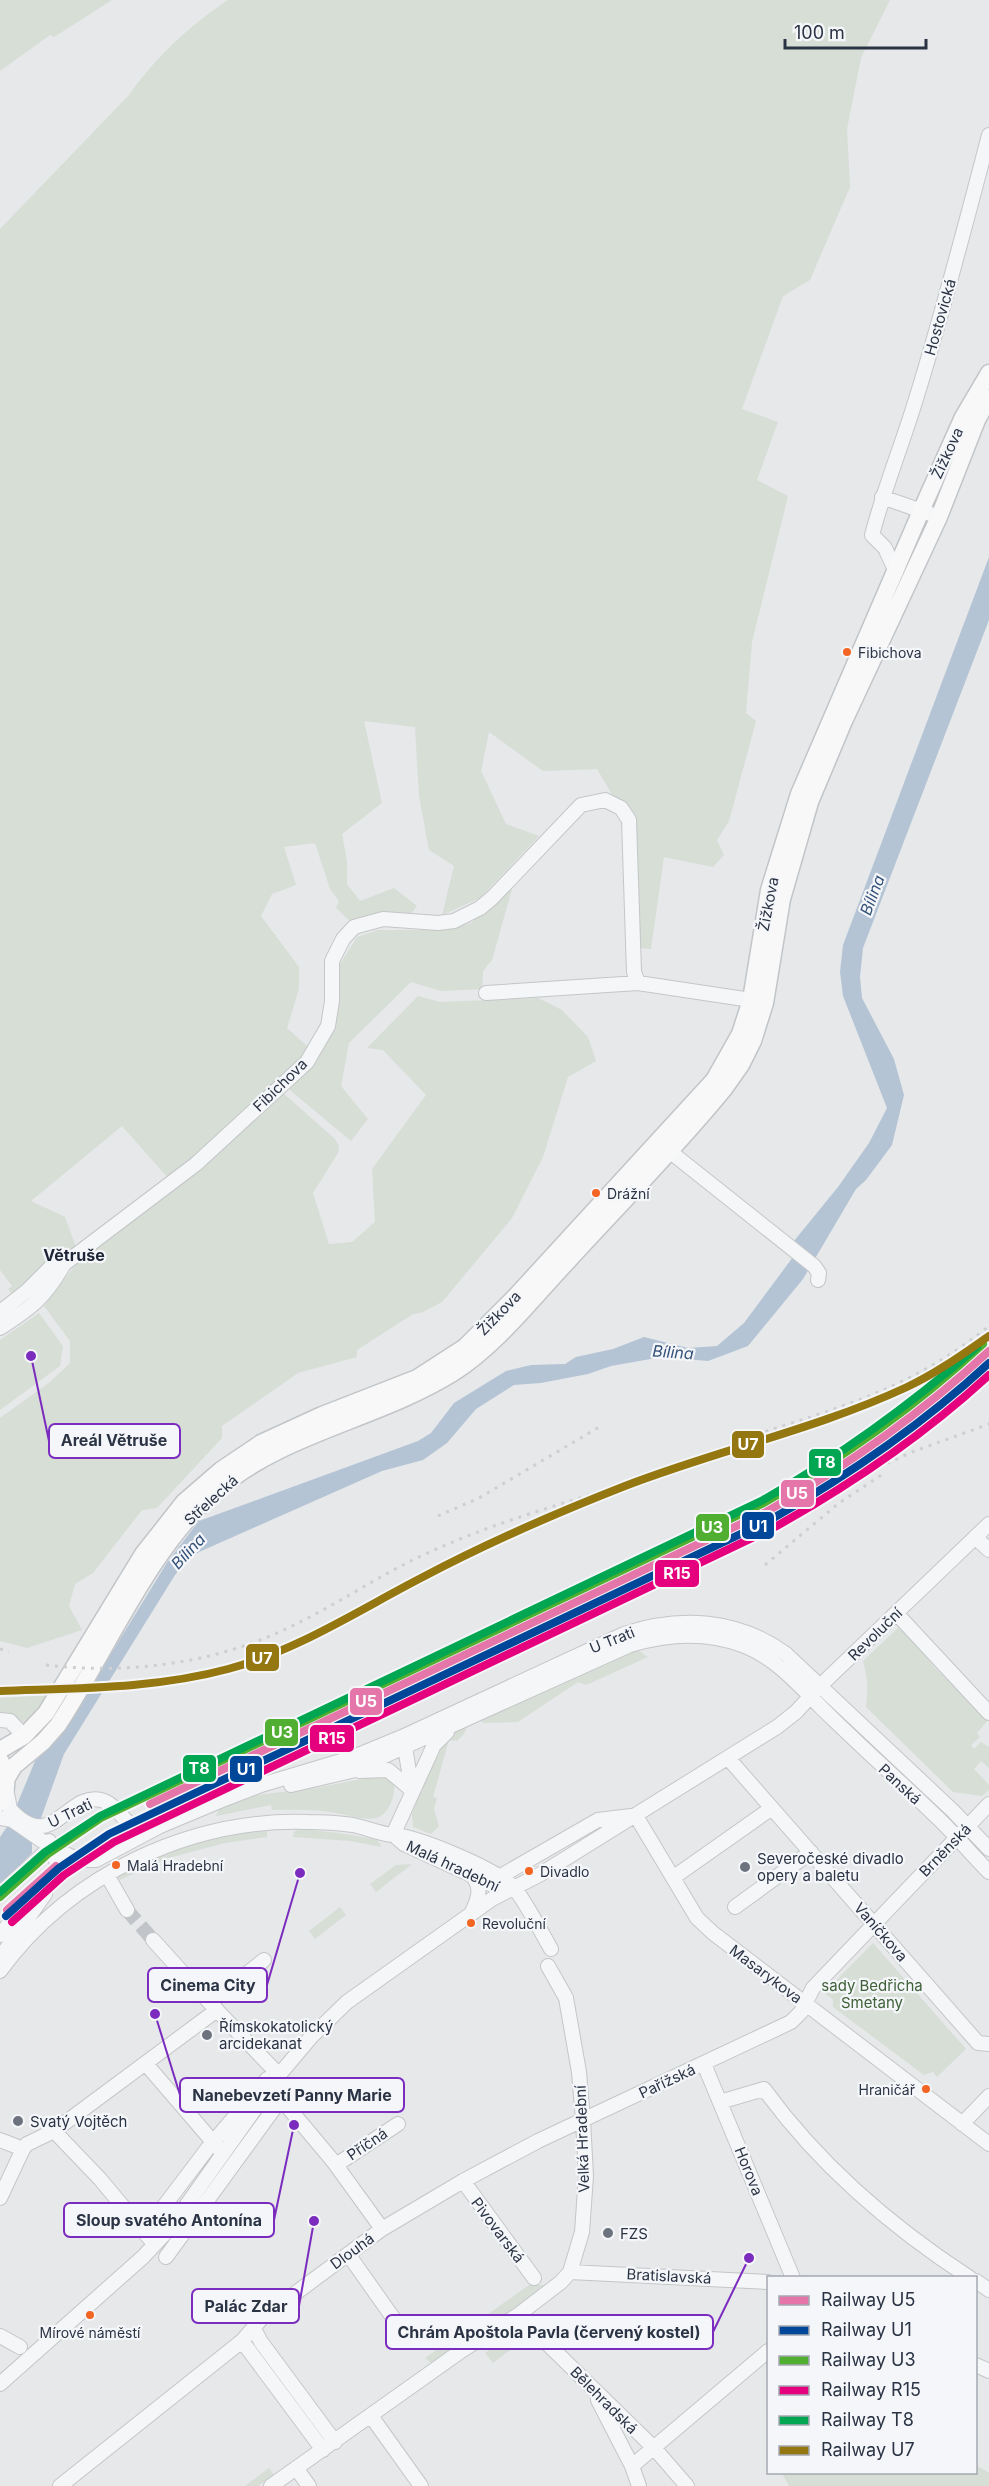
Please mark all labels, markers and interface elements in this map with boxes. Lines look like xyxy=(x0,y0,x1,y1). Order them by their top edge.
scale bar xyxy=(785,12,926,50)
text: 100 m xyxy=(794,22,845,43)
street label: Hostovická xyxy=(920,277,960,357)
street label: Žižkova xyxy=(927,424,967,482)
place label: Fibichova xyxy=(858,644,922,661)
marker: Fibichova xyxy=(841,646,853,658)
water label: Bílina xyxy=(855,872,889,918)
street label: Žižkova xyxy=(753,875,783,933)
street label: Fibichova xyxy=(249,1054,311,1116)
place label: Drážní xyxy=(607,1185,650,1202)
marker: Drážní xyxy=(590,1187,602,1199)
district label: Větruše xyxy=(43,1245,105,1265)
street label: Žižkova xyxy=(473,1287,525,1339)
water label: Bílina xyxy=(652,1341,695,1363)
callout: Areál Větruše xyxy=(49,1424,180,1458)
text: Areál Větruše xyxy=(61,1430,167,1450)
line badge: U7 xyxy=(731,1430,765,1459)
text: U7 xyxy=(737,1434,759,1454)
line badge: T8 xyxy=(808,1448,842,1477)
text: T8 xyxy=(814,1452,836,1472)
street label: Střelecká xyxy=(180,1471,242,1529)
line badge: U5 xyxy=(780,1479,815,1508)
text: U5 xyxy=(786,1483,808,1503)
line badge: U1 xyxy=(741,1511,775,1540)
line badge: U3 xyxy=(695,1513,730,1542)
text: U1 xyxy=(749,1516,767,1536)
text: U3 xyxy=(701,1517,723,1537)
water label: Bílina xyxy=(167,1529,210,1573)
line badge: R15 xyxy=(654,1559,700,1588)
text: R15 xyxy=(663,1563,691,1583)
street label: Revoluční xyxy=(844,1603,907,1665)
street label: U Trati xyxy=(587,1622,637,1658)
line badge: U7 xyxy=(245,1643,280,1672)
text: U7 xyxy=(251,1648,273,1668)
line badge: U5 xyxy=(349,1687,383,1716)
text: U5 xyxy=(355,1691,377,1711)
line badge: U3 xyxy=(264,1718,299,1747)
text: U3 xyxy=(271,1722,293,1742)
line badge: R15 xyxy=(309,1724,355,1753)
text: R15 xyxy=(318,1728,346,1748)
line badge: T8 xyxy=(182,1754,217,1783)
line badge: U1 xyxy=(229,1755,263,1783)
text: T8 xyxy=(188,1758,210,1778)
text: U1 xyxy=(237,1759,255,1779)
street label: Panská xyxy=(875,1760,925,1808)
street label: U Trati xyxy=(45,1794,95,1832)
street label: Brněnská xyxy=(915,1819,975,1881)
street label: Malá hradební xyxy=(403,1836,503,1896)
place label: Severočeské divadlo opery a baletu xyxy=(757,1849,904,1885)
place label: Malá Hradební xyxy=(127,1857,224,1874)
marker: Malá Hradební xyxy=(110,1859,122,1871)
marker: Severočeské divadlo opery a baletu xyxy=(738,1860,752,1874)
place label: Divadlo xyxy=(540,1863,590,1880)
marker: Divadlo xyxy=(523,1865,535,1877)
street label: Vaníčkova xyxy=(850,1898,912,1966)
place label: Revoluční xyxy=(482,1915,547,1932)
marker: Revoluční xyxy=(465,1917,477,1929)
street label: Masarykova xyxy=(726,1941,806,2007)
callout: Cinema City xyxy=(148,1968,267,2002)
text: Cinema City xyxy=(160,1975,256,1995)
park label: sady Bedřicha Smetany xyxy=(821,1976,923,2012)
place label: Římskokatolický arcidekanat xyxy=(219,2017,334,2053)
marker: Římskokatolický arcidekanat xyxy=(200,2028,214,2042)
street label: Pařížská xyxy=(636,2060,698,2102)
callout: Nanebevzetí Panny Marie xyxy=(180,2078,404,2112)
place label: Hraničář xyxy=(859,2081,916,2098)
marker: Hraničář xyxy=(920,2083,932,2095)
text: Nanebevzetí Panny Marie xyxy=(192,2085,392,2105)
street label: Velká Hradební xyxy=(571,2085,593,2193)
place label: Svatý Vojtěch xyxy=(30,2112,127,2131)
marker: Svatý Vojtěch xyxy=(11,2114,25,2128)
street label: Příčná xyxy=(343,2124,391,2164)
street label: Horova xyxy=(731,2144,767,2198)
street label: Pivovarská xyxy=(467,2194,529,2266)
callout: Sloup svatého Antonína xyxy=(64,2203,274,2237)
text: Sloup svatého Antonína xyxy=(76,2210,262,2230)
place label: FZS xyxy=(620,2224,648,2243)
marker: FZS xyxy=(601,2226,615,2240)
street label: Dlouhá xyxy=(326,2229,378,2273)
street label: Bratislavská xyxy=(626,2264,712,2288)
legend xyxy=(767,2276,977,2474)
callout: Palác Zdar xyxy=(192,2289,299,2323)
text: Railway U5 xyxy=(821,2289,915,2310)
text: Palác Zdar xyxy=(205,2296,288,2316)
marker: Mírové náměstí xyxy=(84,2309,96,2321)
callout: Chrám Apoštola Pavla (červený kostel) xyxy=(386,2315,713,2349)
text: Railway U1 xyxy=(821,2319,912,2340)
text: Chrám Apoštola Pavla (červený kostel) xyxy=(398,2322,700,2342)
place label: Mírové náměstí xyxy=(40,2324,141,2341)
text: Railway U3 xyxy=(821,2349,916,2370)
street label: Bělehradská xyxy=(566,2362,642,2438)
text: Railway R15 xyxy=(821,2379,921,2400)
text: Railway T8 xyxy=(821,2409,914,2430)
text: Railway U7 xyxy=(821,2439,915,2460)

